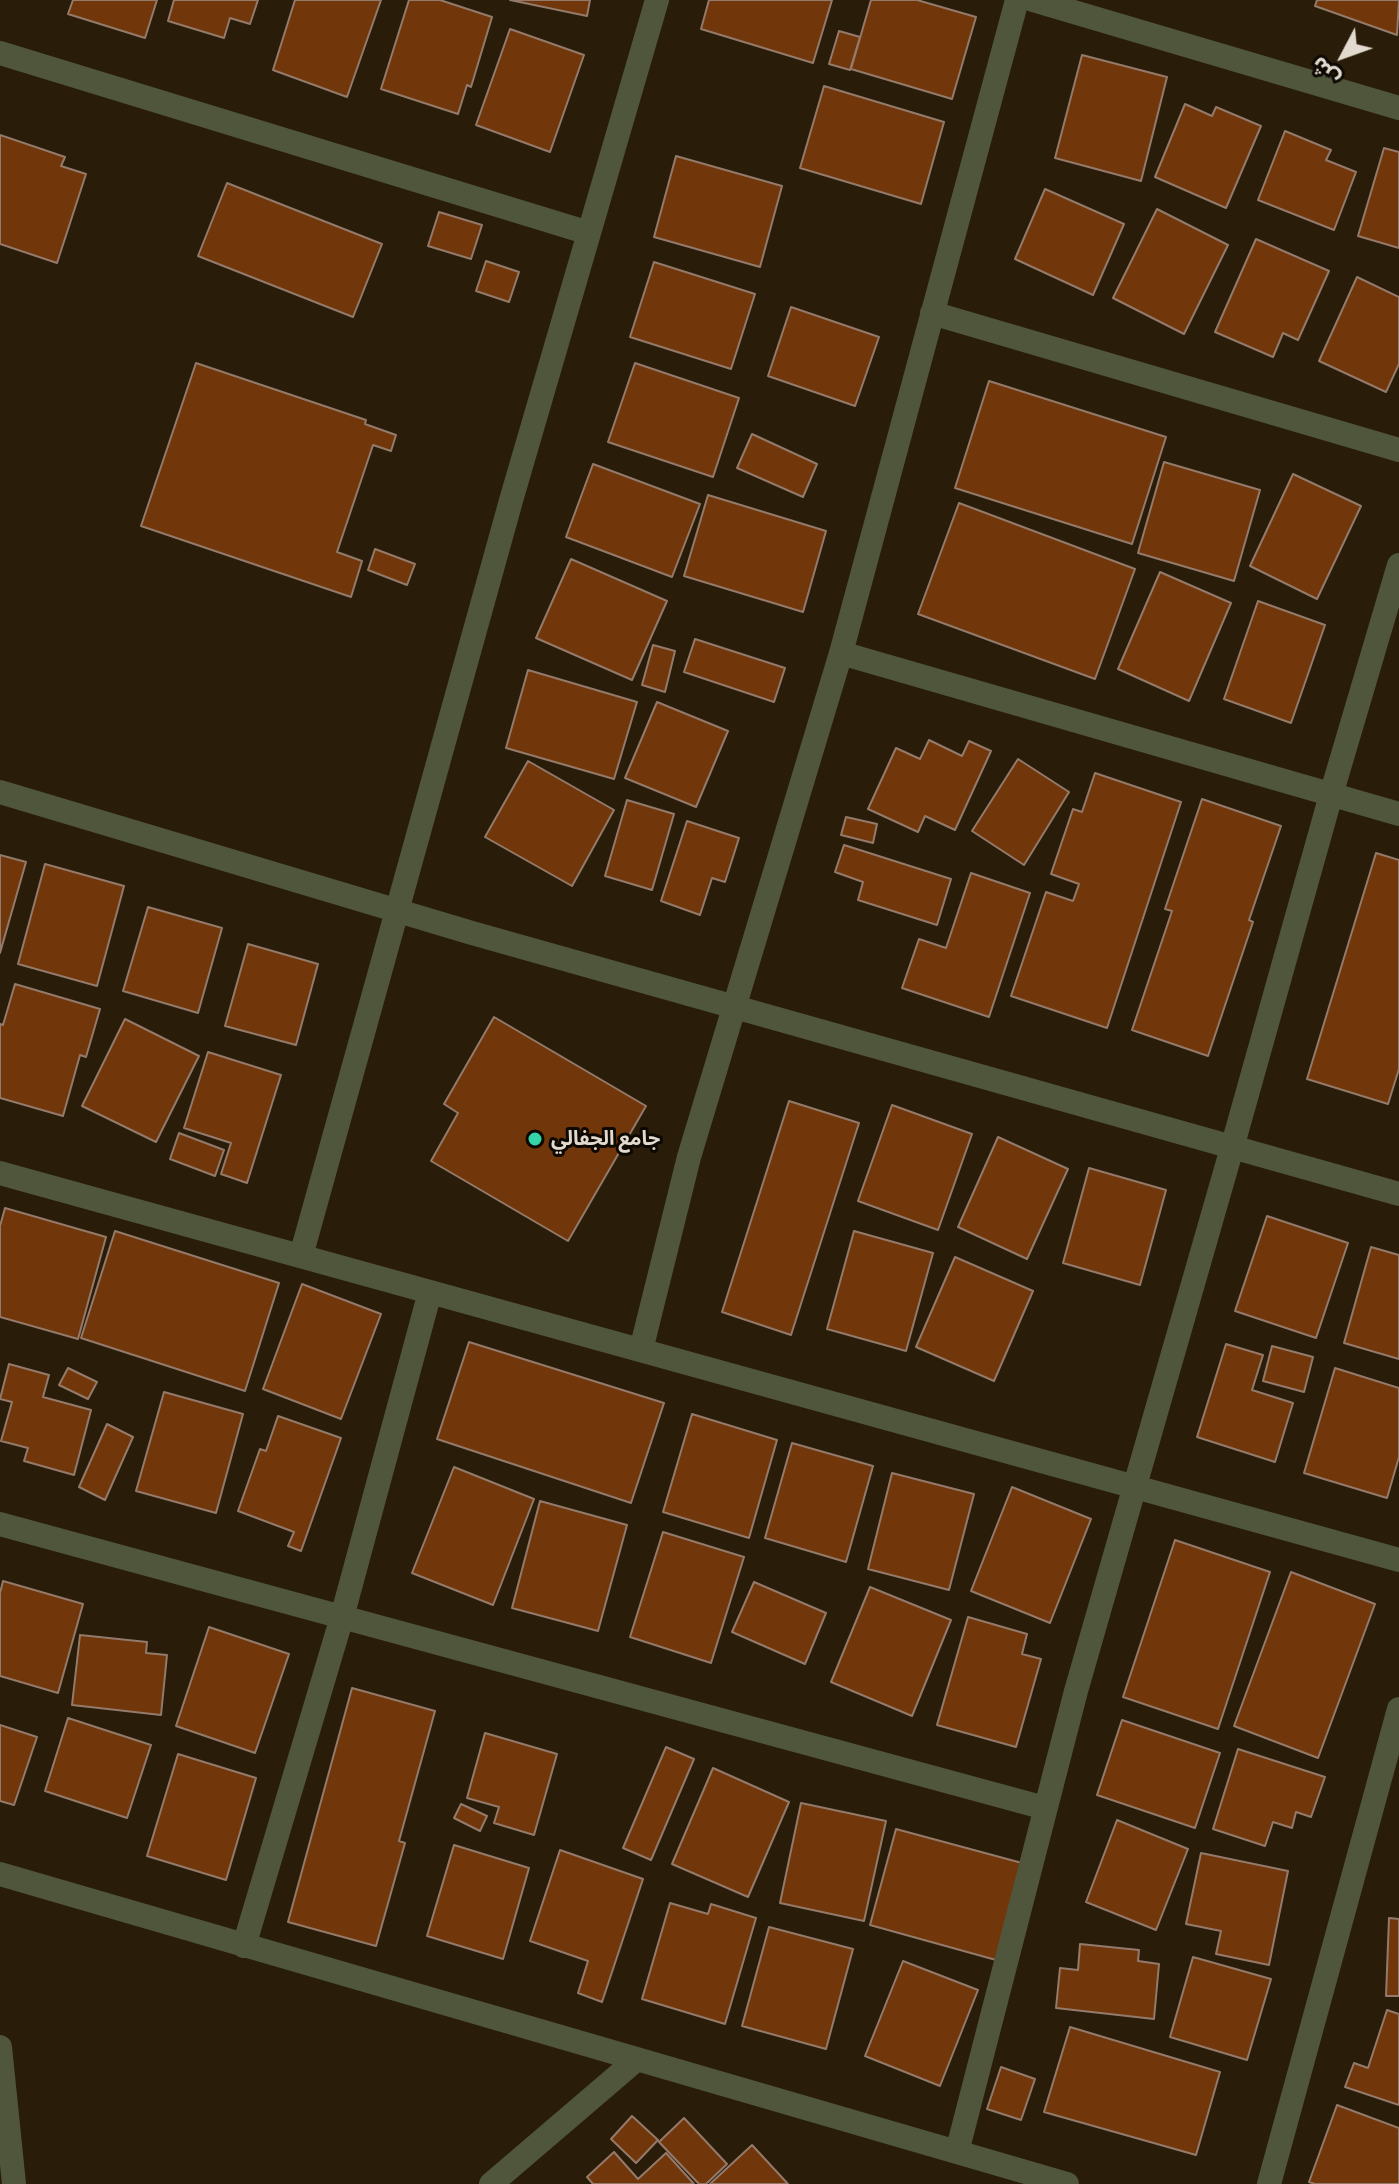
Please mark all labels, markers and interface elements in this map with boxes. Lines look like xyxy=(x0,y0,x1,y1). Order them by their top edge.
north arrow xyxy=(1303,16,1383,96)
text: ش xyxy=(1304,51,1345,92)
place label: جامع الجفالي xyxy=(551,1127,660,1151)
marker: جامع الجفالي xyxy=(526,1130,544,1148)

